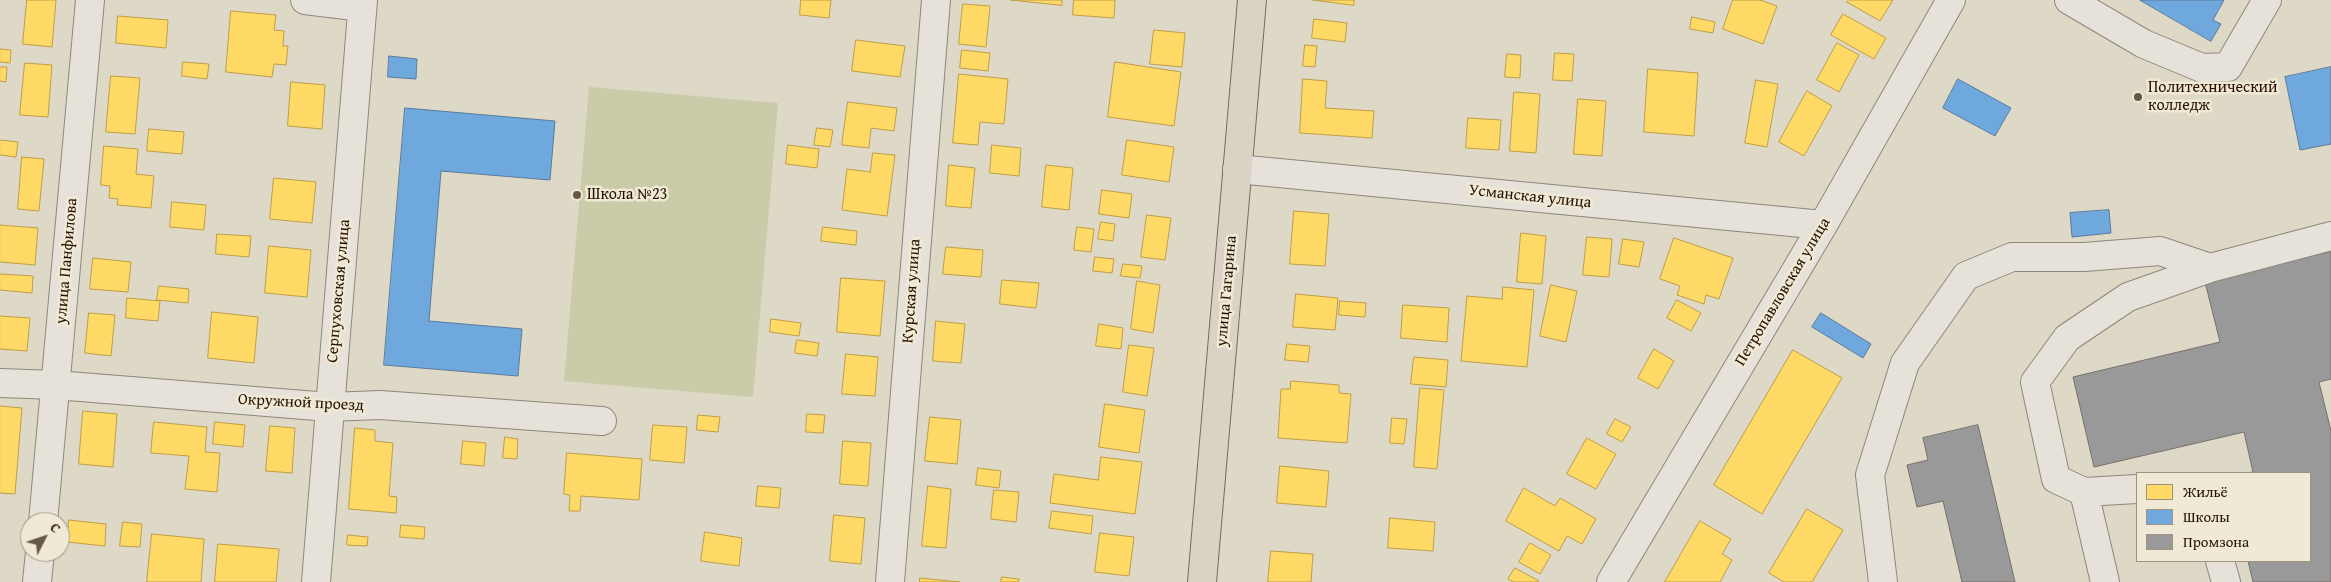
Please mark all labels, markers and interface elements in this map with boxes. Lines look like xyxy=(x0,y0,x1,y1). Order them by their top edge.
place label: Политехнический колледж xyxy=(2148,78,2278,116)
marker: Политехнический колледж xyxy=(2132,91,2144,103)
street label: Усманская улица xyxy=(1468,181,1592,213)
place label: Школа №23 xyxy=(587,185,667,205)
marker: Школа №23 xyxy=(571,189,583,201)
street label: улица Панфилова xyxy=(52,197,82,325)
street label: Петропавловская улица xyxy=(1731,214,1835,370)
street label: Серпуховская улица xyxy=(323,218,355,364)
street label: улица Гагарина xyxy=(1213,235,1241,347)
street label: Курская улица xyxy=(899,238,925,344)
street label: Окружной проезд xyxy=(238,390,364,416)
legend xyxy=(2136,472,2311,562)
text: Жильё xyxy=(2183,481,2228,502)
text: Школы xyxy=(2183,506,2230,527)
north arrow xyxy=(20,512,70,562)
text: С xyxy=(45,518,66,537)
text: Промзона xyxy=(2183,531,2249,552)

